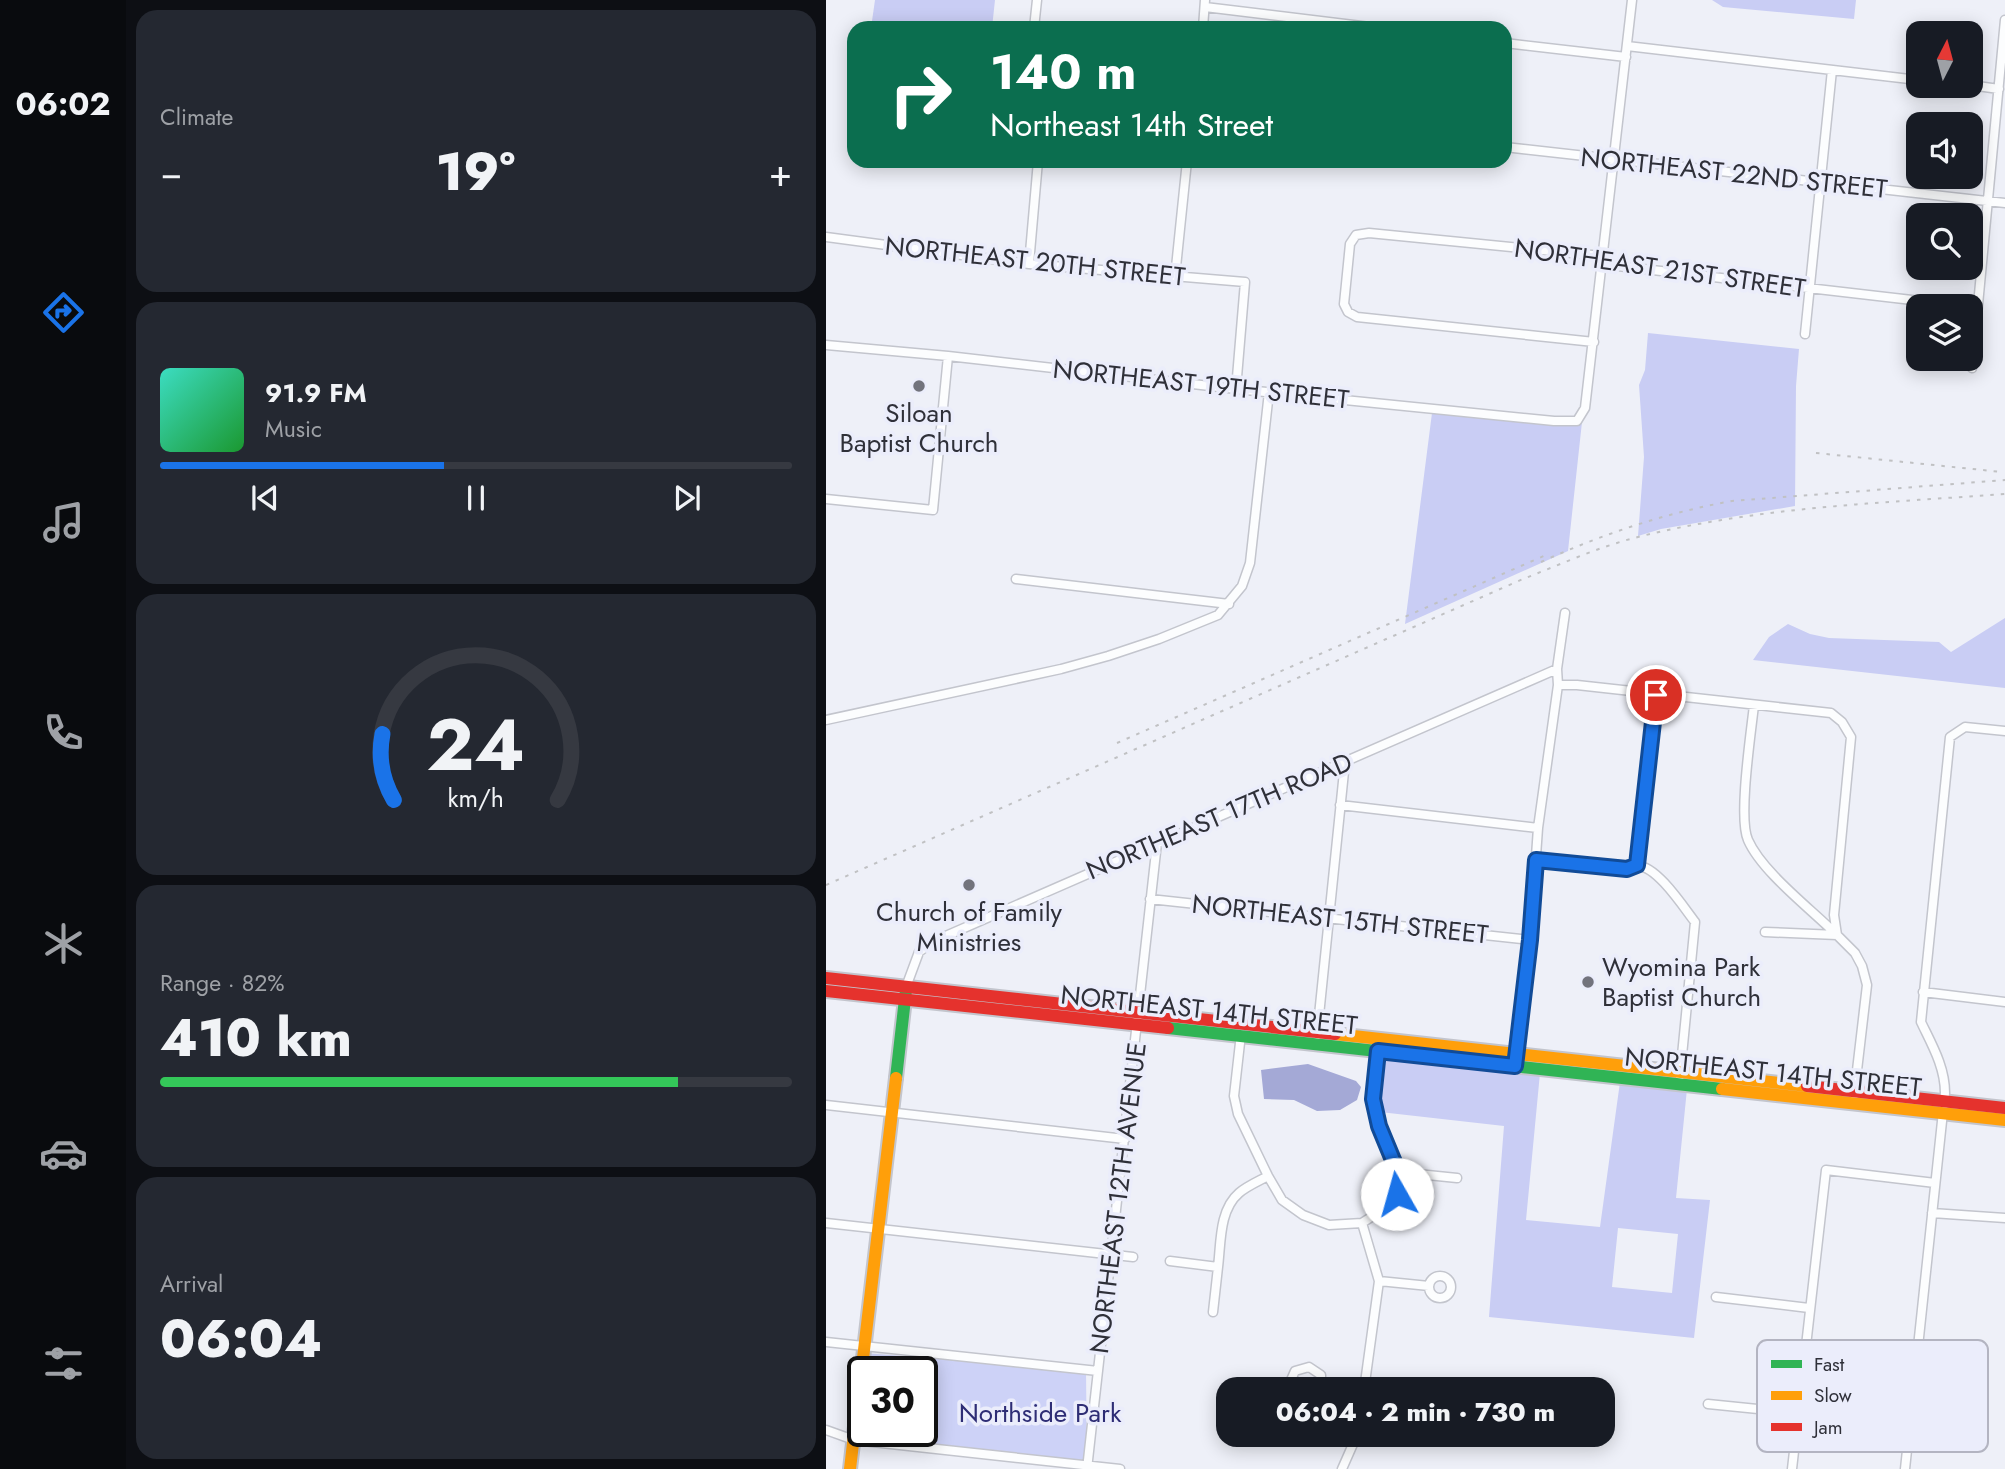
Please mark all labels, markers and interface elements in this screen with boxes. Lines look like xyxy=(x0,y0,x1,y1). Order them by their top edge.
north arrow xyxy=(1906,21,1983,98)
map controls xyxy=(1906,21,1983,371)
text: 140 m xyxy=(990,37,1136,107)
icon: right xyxy=(875,49,966,140)
text: 06:02 xyxy=(15,81,111,127)
text: Climate xyxy=(160,100,233,134)
text: Northeast 14th Street xyxy=(990,102,1273,148)
button: sound xyxy=(1906,112,1983,189)
text: 19° xyxy=(436,134,515,210)
street label: NORTHEAST 22ND STREET xyxy=(1579,138,1889,208)
text: − xyxy=(160,145,182,200)
text: + xyxy=(769,145,792,200)
button: search xyxy=(1906,203,1983,280)
street label: NORTHEAST 20TH STREET xyxy=(883,226,1187,296)
street label: NORTHEAST 21ST STREET xyxy=(1512,229,1808,307)
icon: directions xyxy=(39,288,88,337)
button: layers xyxy=(1906,294,1983,371)
street label: NORTHEAST 19TH STREET xyxy=(1051,350,1351,418)
text: 91.9 FM xyxy=(265,374,367,412)
marker: Siloan Baptist Church xyxy=(911,378,927,394)
place label: Siloan Baptist Church xyxy=(839,394,999,462)
text: Music xyxy=(265,412,322,446)
icon: previous xyxy=(246,479,284,517)
icon: pause xyxy=(457,479,495,517)
icon: next xyxy=(668,479,706,517)
icon: music xyxy=(39,498,88,547)
pin xyxy=(1626,665,1686,725)
icon: arrive xyxy=(1637,676,1675,714)
text: 24 xyxy=(427,693,525,798)
icon: phone xyxy=(39,708,88,757)
street label: NORTHEAST 17TH ROAD xyxy=(1080,743,1358,889)
text: km/h xyxy=(448,780,504,816)
marker: Church of Family Ministries xyxy=(961,877,977,893)
street label: NORTHEAST 15TH STREET xyxy=(1190,885,1490,953)
place label: Church of Family Ministries xyxy=(876,893,1063,961)
icon: climate xyxy=(39,919,88,968)
place label: Wyomina Park Baptist Church xyxy=(1602,948,1761,1016)
text: Range · 82% xyxy=(160,966,285,1000)
marker: Wyomina Park Baptist Church xyxy=(1580,974,1596,990)
street label: NORTHEAST 14TH STREET xyxy=(1059,976,1359,1044)
text: 410 km xyxy=(160,1000,352,1076)
street label: NORTHEAST 14TH STREET xyxy=(1623,1038,1923,1106)
street label: NORTHEAST 12TH AVENUE xyxy=(1080,1040,1156,1356)
icon: car xyxy=(39,1129,88,1178)
position arrow xyxy=(1360,1157,1434,1231)
text: Arrival xyxy=(160,1267,223,1301)
text: 06:04 xyxy=(160,1301,322,1377)
icon: filters xyxy=(39,1339,88,1388)
legend xyxy=(1757,1340,1988,1452)
text: Fast xyxy=(1814,1351,1845,1378)
speed limit sign: 30 xyxy=(847,1356,938,1447)
text: Slow xyxy=(1814,1382,1852,1409)
text: 06:04 · 2 min · 730 m xyxy=(1276,1393,1555,1431)
park label: Northside Park xyxy=(959,1394,1122,1432)
text: Jam xyxy=(1811,1414,1843,1441)

